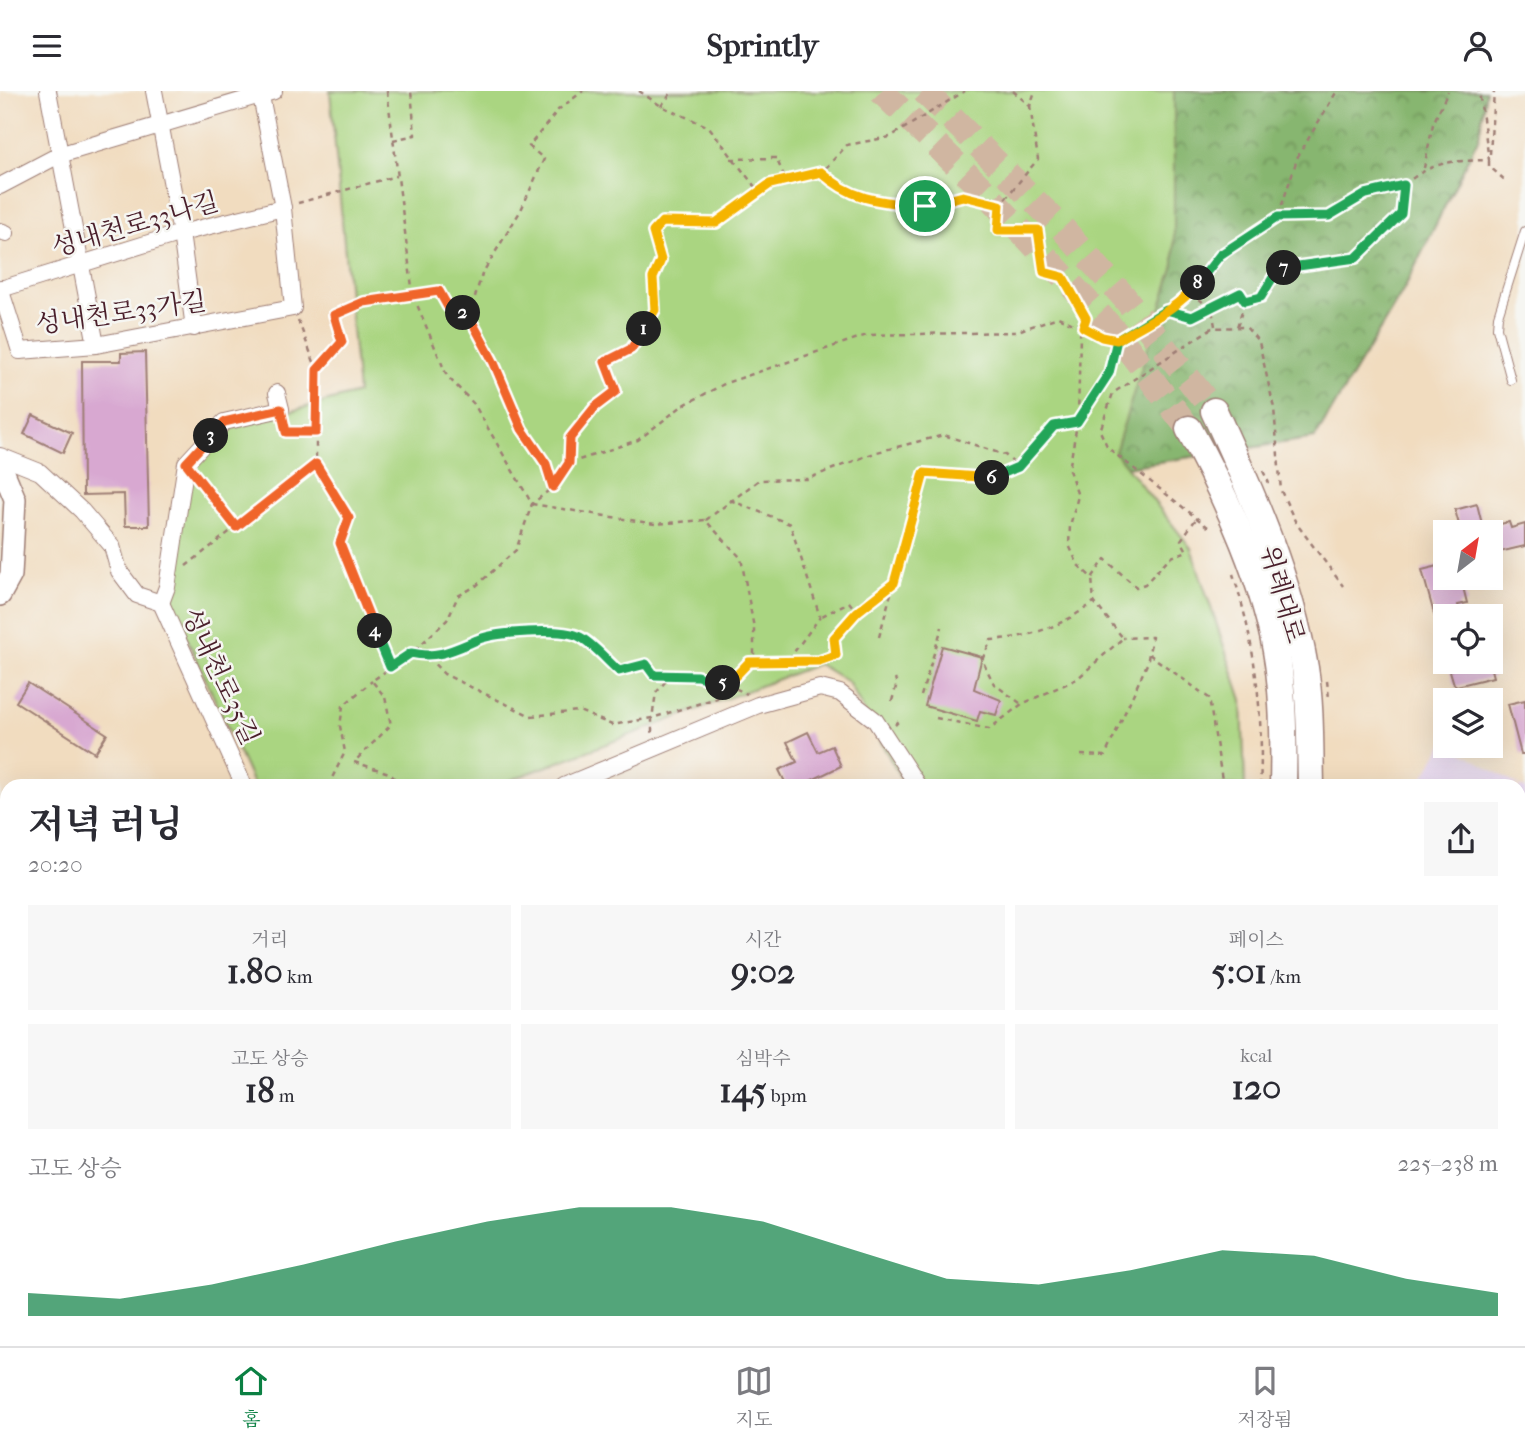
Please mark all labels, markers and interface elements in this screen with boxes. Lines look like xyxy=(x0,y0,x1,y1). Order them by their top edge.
icon: menu xyxy=(28,27,66,65)
text: Sprintly xyxy=(707,27,818,64)
icon: person xyxy=(1459,27,1497,65)
pin xyxy=(895,176,955,236)
street label: 성내천로33나길 xyxy=(48,186,222,263)
icon: arrive xyxy=(906,187,944,225)
pin: 7 xyxy=(1266,251,1302,285)
text: 7 xyxy=(1279,256,1288,278)
pin: 8 xyxy=(1180,265,1216,301)
text: 8 xyxy=(1193,271,1202,293)
street label: 성내천로33가길 xyxy=(34,285,208,340)
pin: 2 xyxy=(446,295,480,331)
text: 2 xyxy=(458,301,467,323)
pin: 1 xyxy=(626,311,662,347)
text: 1 xyxy=(640,317,647,339)
pin: 3 xyxy=(194,419,228,453)
text: 3 xyxy=(207,424,214,446)
pin: 6 xyxy=(974,461,1010,495)
text: 6 xyxy=(986,466,997,488)
north arrow xyxy=(1433,520,1503,590)
map controls xyxy=(1433,520,1503,758)
street label: 위례대로 xyxy=(1254,542,1311,647)
street label: 성내천로35길 xyxy=(175,603,266,750)
button: locate xyxy=(1433,604,1503,674)
pin: 4 xyxy=(358,613,392,649)
text: 4 xyxy=(369,619,380,641)
pin: 5 xyxy=(706,665,740,701)
text: 5 xyxy=(718,671,727,693)
button: layers xyxy=(1433,688,1503,758)
text: 저녁 러닝 xyxy=(28,802,183,847)
button: share xyxy=(1424,802,1498,876)
text: 20:20 xyxy=(28,851,83,878)
text: 거리 xyxy=(251,929,288,951)
text: 시간 xyxy=(745,929,781,951)
text: 페이스 xyxy=(1229,929,1284,951)
text: 1.80 xyxy=(227,951,283,992)
text: 9:02 xyxy=(731,951,795,992)
text: 5:01 xyxy=(1212,951,1267,992)
text: km xyxy=(283,966,313,988)
text: /km xyxy=(1267,966,1301,988)
text: kcal xyxy=(1240,1045,1272,1067)
text: 고도 상승 xyxy=(231,1048,308,1070)
text: 심박수 xyxy=(735,1048,791,1070)
text: 120 xyxy=(1231,1067,1281,1108)
text: 18 xyxy=(245,1070,275,1111)
text: 145 xyxy=(719,1070,767,1111)
text: m xyxy=(275,1085,295,1107)
text: bpm xyxy=(767,1085,807,1107)
text: 225–238 m xyxy=(1398,1150,1498,1177)
text: 고도 상승 xyxy=(28,1155,122,1182)
tab: 홈 xyxy=(232,1362,270,1431)
tab: 지도 xyxy=(735,1362,773,1431)
tab: 저장됨 xyxy=(1238,1362,1293,1431)

